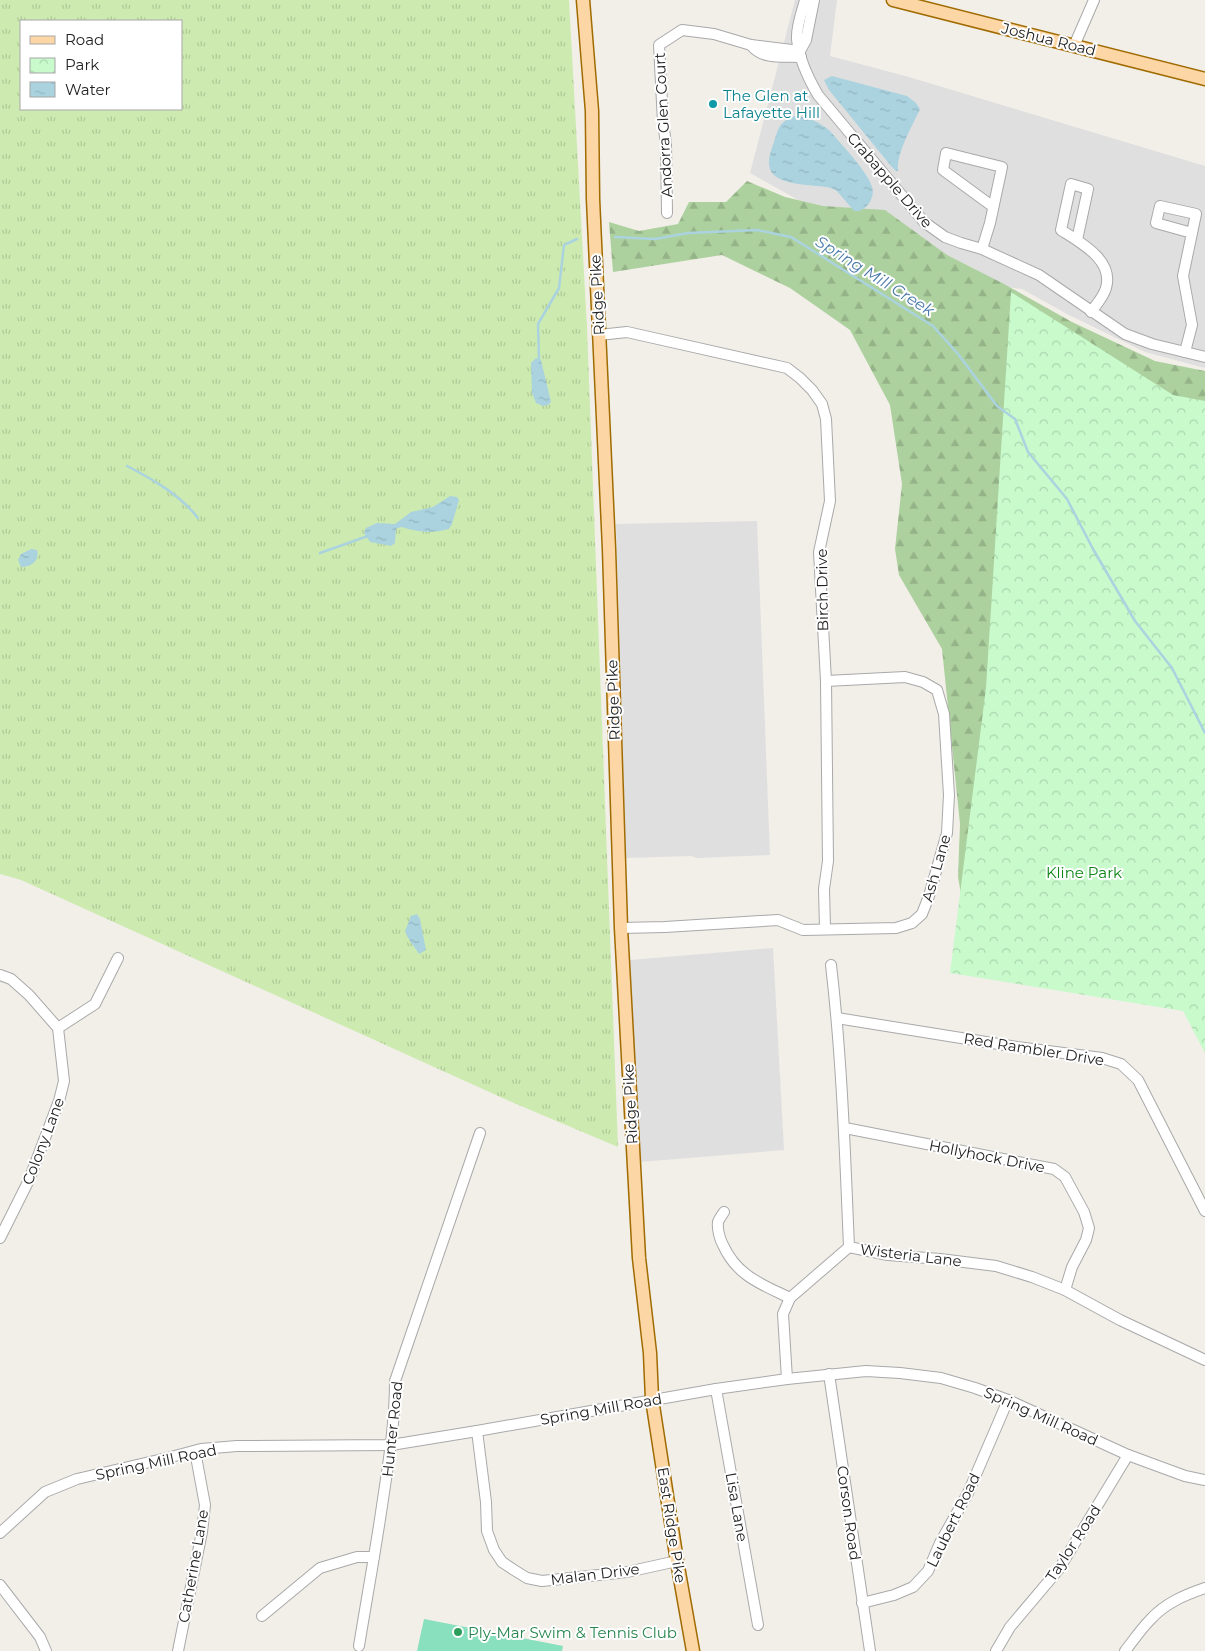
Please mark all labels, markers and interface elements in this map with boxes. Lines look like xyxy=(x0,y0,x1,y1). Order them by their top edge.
street label: Joshua Road xyxy=(999,18,1098,60)
legend xyxy=(20,20,182,110)
text: Road xyxy=(65,30,104,49)
street label: Andorra Glen Court xyxy=(650,52,676,198)
text: Park xyxy=(65,55,99,74)
text: Water xyxy=(65,80,111,99)
place label: The Glen at Lafayette Hill xyxy=(723,86,820,122)
marker: The Glen at Lafayette Hill xyxy=(707,98,719,110)
street label: Crabapple Drive xyxy=(843,128,937,232)
water label: Spring Mill Creek xyxy=(812,232,939,321)
street label: Ridge Pike xyxy=(585,254,609,336)
street label: Birch Drive xyxy=(812,548,832,632)
street label: Ridge Pike xyxy=(602,659,624,741)
street label: Ash Lane xyxy=(917,832,955,904)
park label: Kline Park xyxy=(1046,863,1122,882)
street label: Red Rambler Drive xyxy=(962,1029,1106,1069)
street label: Ridge Pike xyxy=(618,1063,642,1145)
street label: Colony Lane xyxy=(18,1095,68,1187)
street label: Hollyhock Drive xyxy=(927,1135,1047,1177)
street label: Wisteria Lane xyxy=(859,1239,963,1271)
street label: Hunter Road xyxy=(378,1380,406,1478)
street label: Spring Mill Road xyxy=(981,1382,1101,1450)
street label: Spring Mill Road xyxy=(539,1389,663,1429)
street label: Spring Mill Road xyxy=(94,1440,218,1484)
street label: Corson Road xyxy=(833,1464,865,1562)
street label: East Ridge Pike xyxy=(653,1466,691,1584)
street label: Laubert Road xyxy=(922,1470,984,1570)
street label: Lisa Lane xyxy=(722,1471,752,1543)
street label: Taylor Road xyxy=(1041,1501,1105,1585)
street label: Catherine Lane xyxy=(174,1508,212,1624)
street label: Malan Drive xyxy=(549,1559,641,1589)
place label: Ply-Mar Swim & Tennis Club xyxy=(468,1623,677,1642)
marker: Ply-Mar Swim & Tennis Club xyxy=(452,1626,464,1638)

